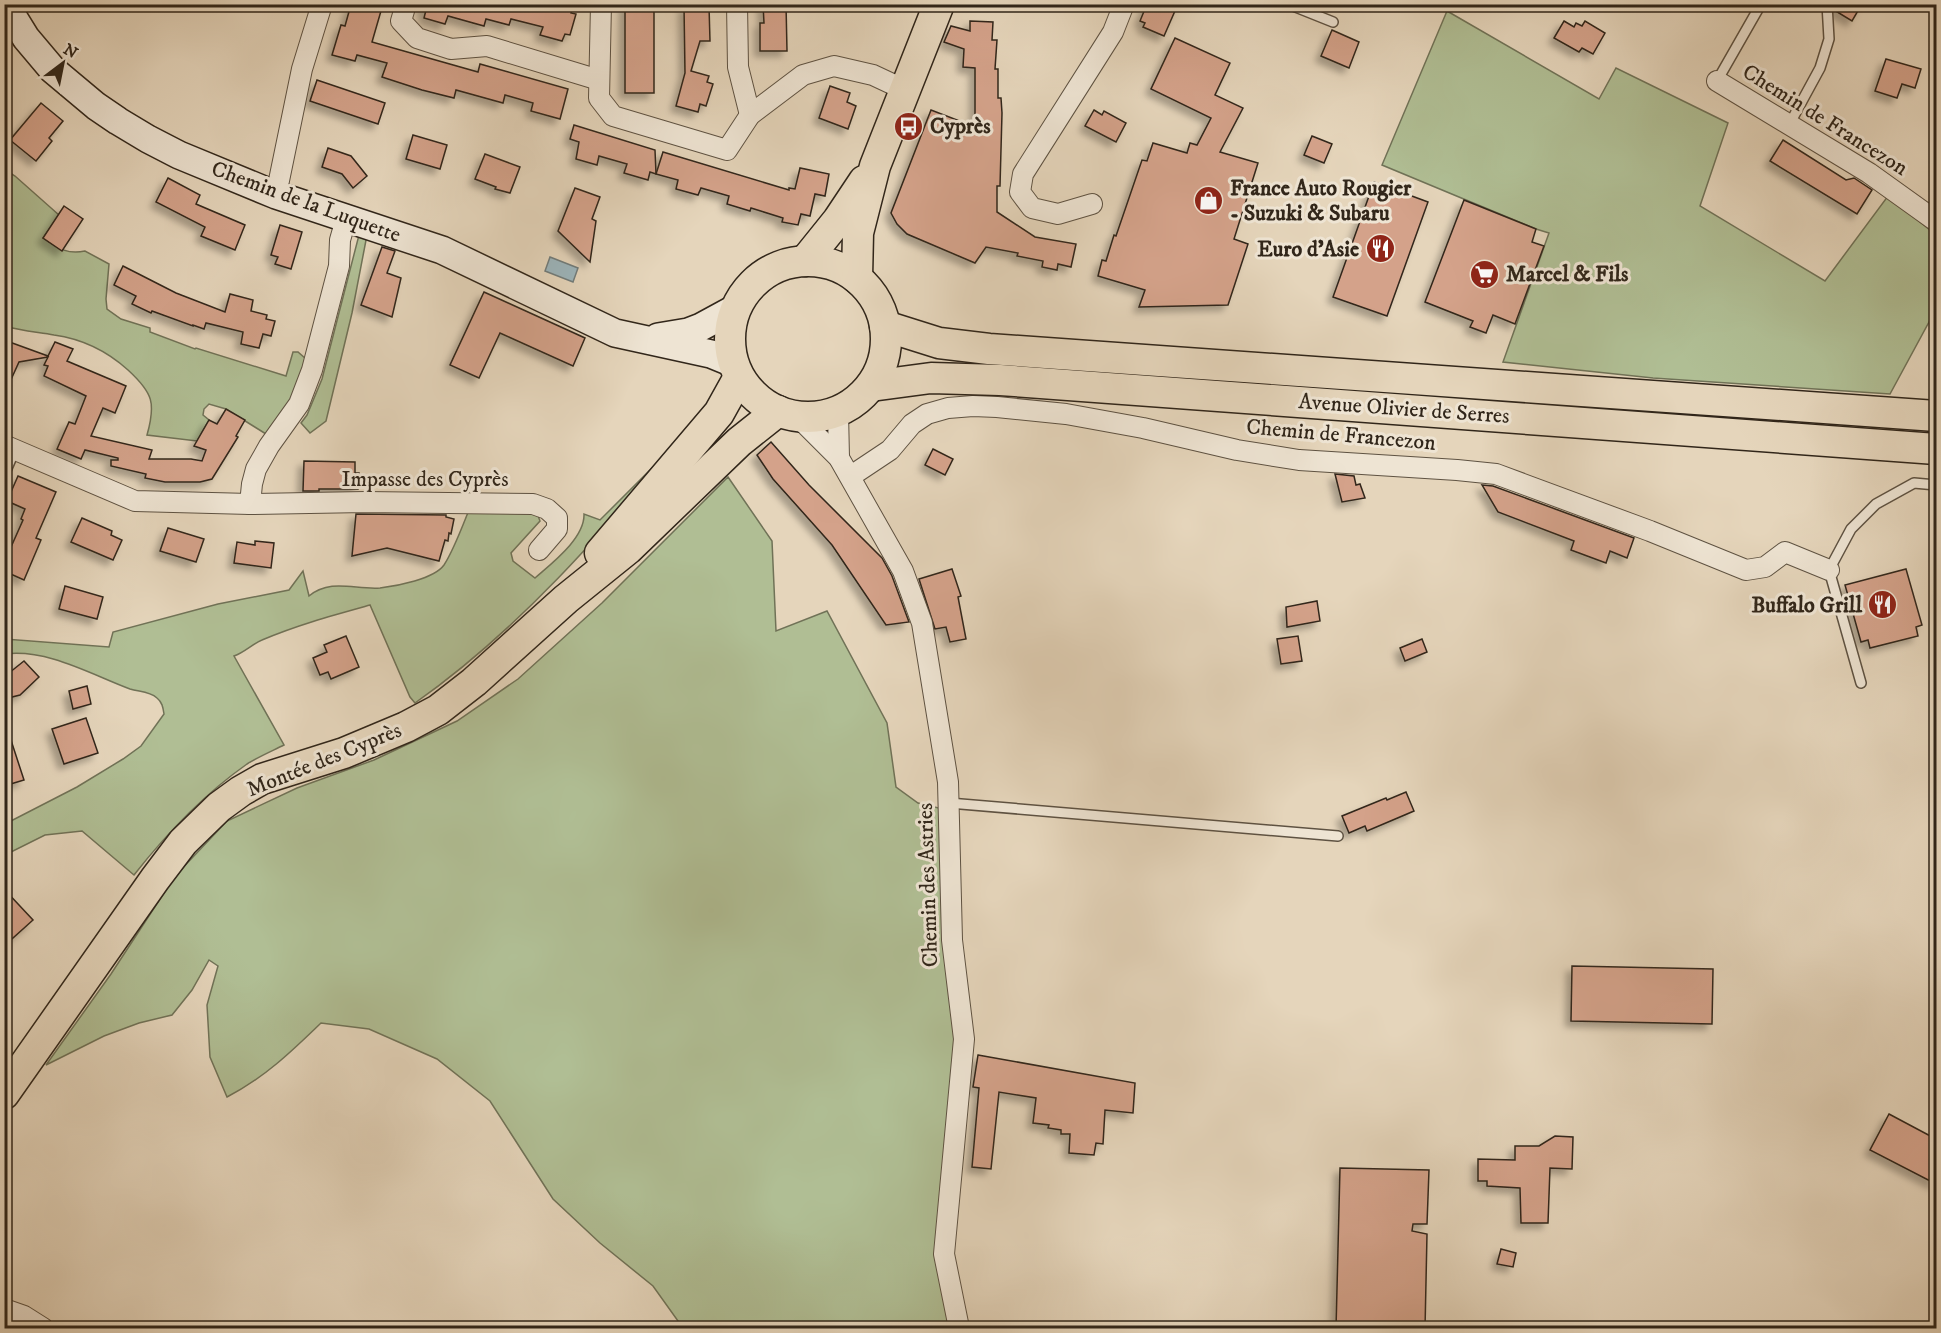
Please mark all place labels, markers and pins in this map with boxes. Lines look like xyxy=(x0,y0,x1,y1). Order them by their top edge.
bus stop icon: Cyprès xyxy=(893,110,925,142)
place label: Cyprès xyxy=(930,113,991,140)
place label: France Auto Rougier - Suzuki & Subaru xyxy=(1230,175,1412,227)
shop icon: France Auto Rougier - Suzuki & Subaru xyxy=(1193,185,1225,217)
restaurant icon: Euro d'Asie xyxy=(1364,233,1396,265)
place label: Euro d'Asie xyxy=(1257,236,1359,263)
supermarket icon: Marcel & Fils xyxy=(1469,258,1501,290)
place label: Marcel & Fils xyxy=(1506,261,1629,288)
restaurant icon: Buffalo Grill xyxy=(1867,589,1899,621)
place label: Buffalo Grill xyxy=(1751,592,1862,619)

